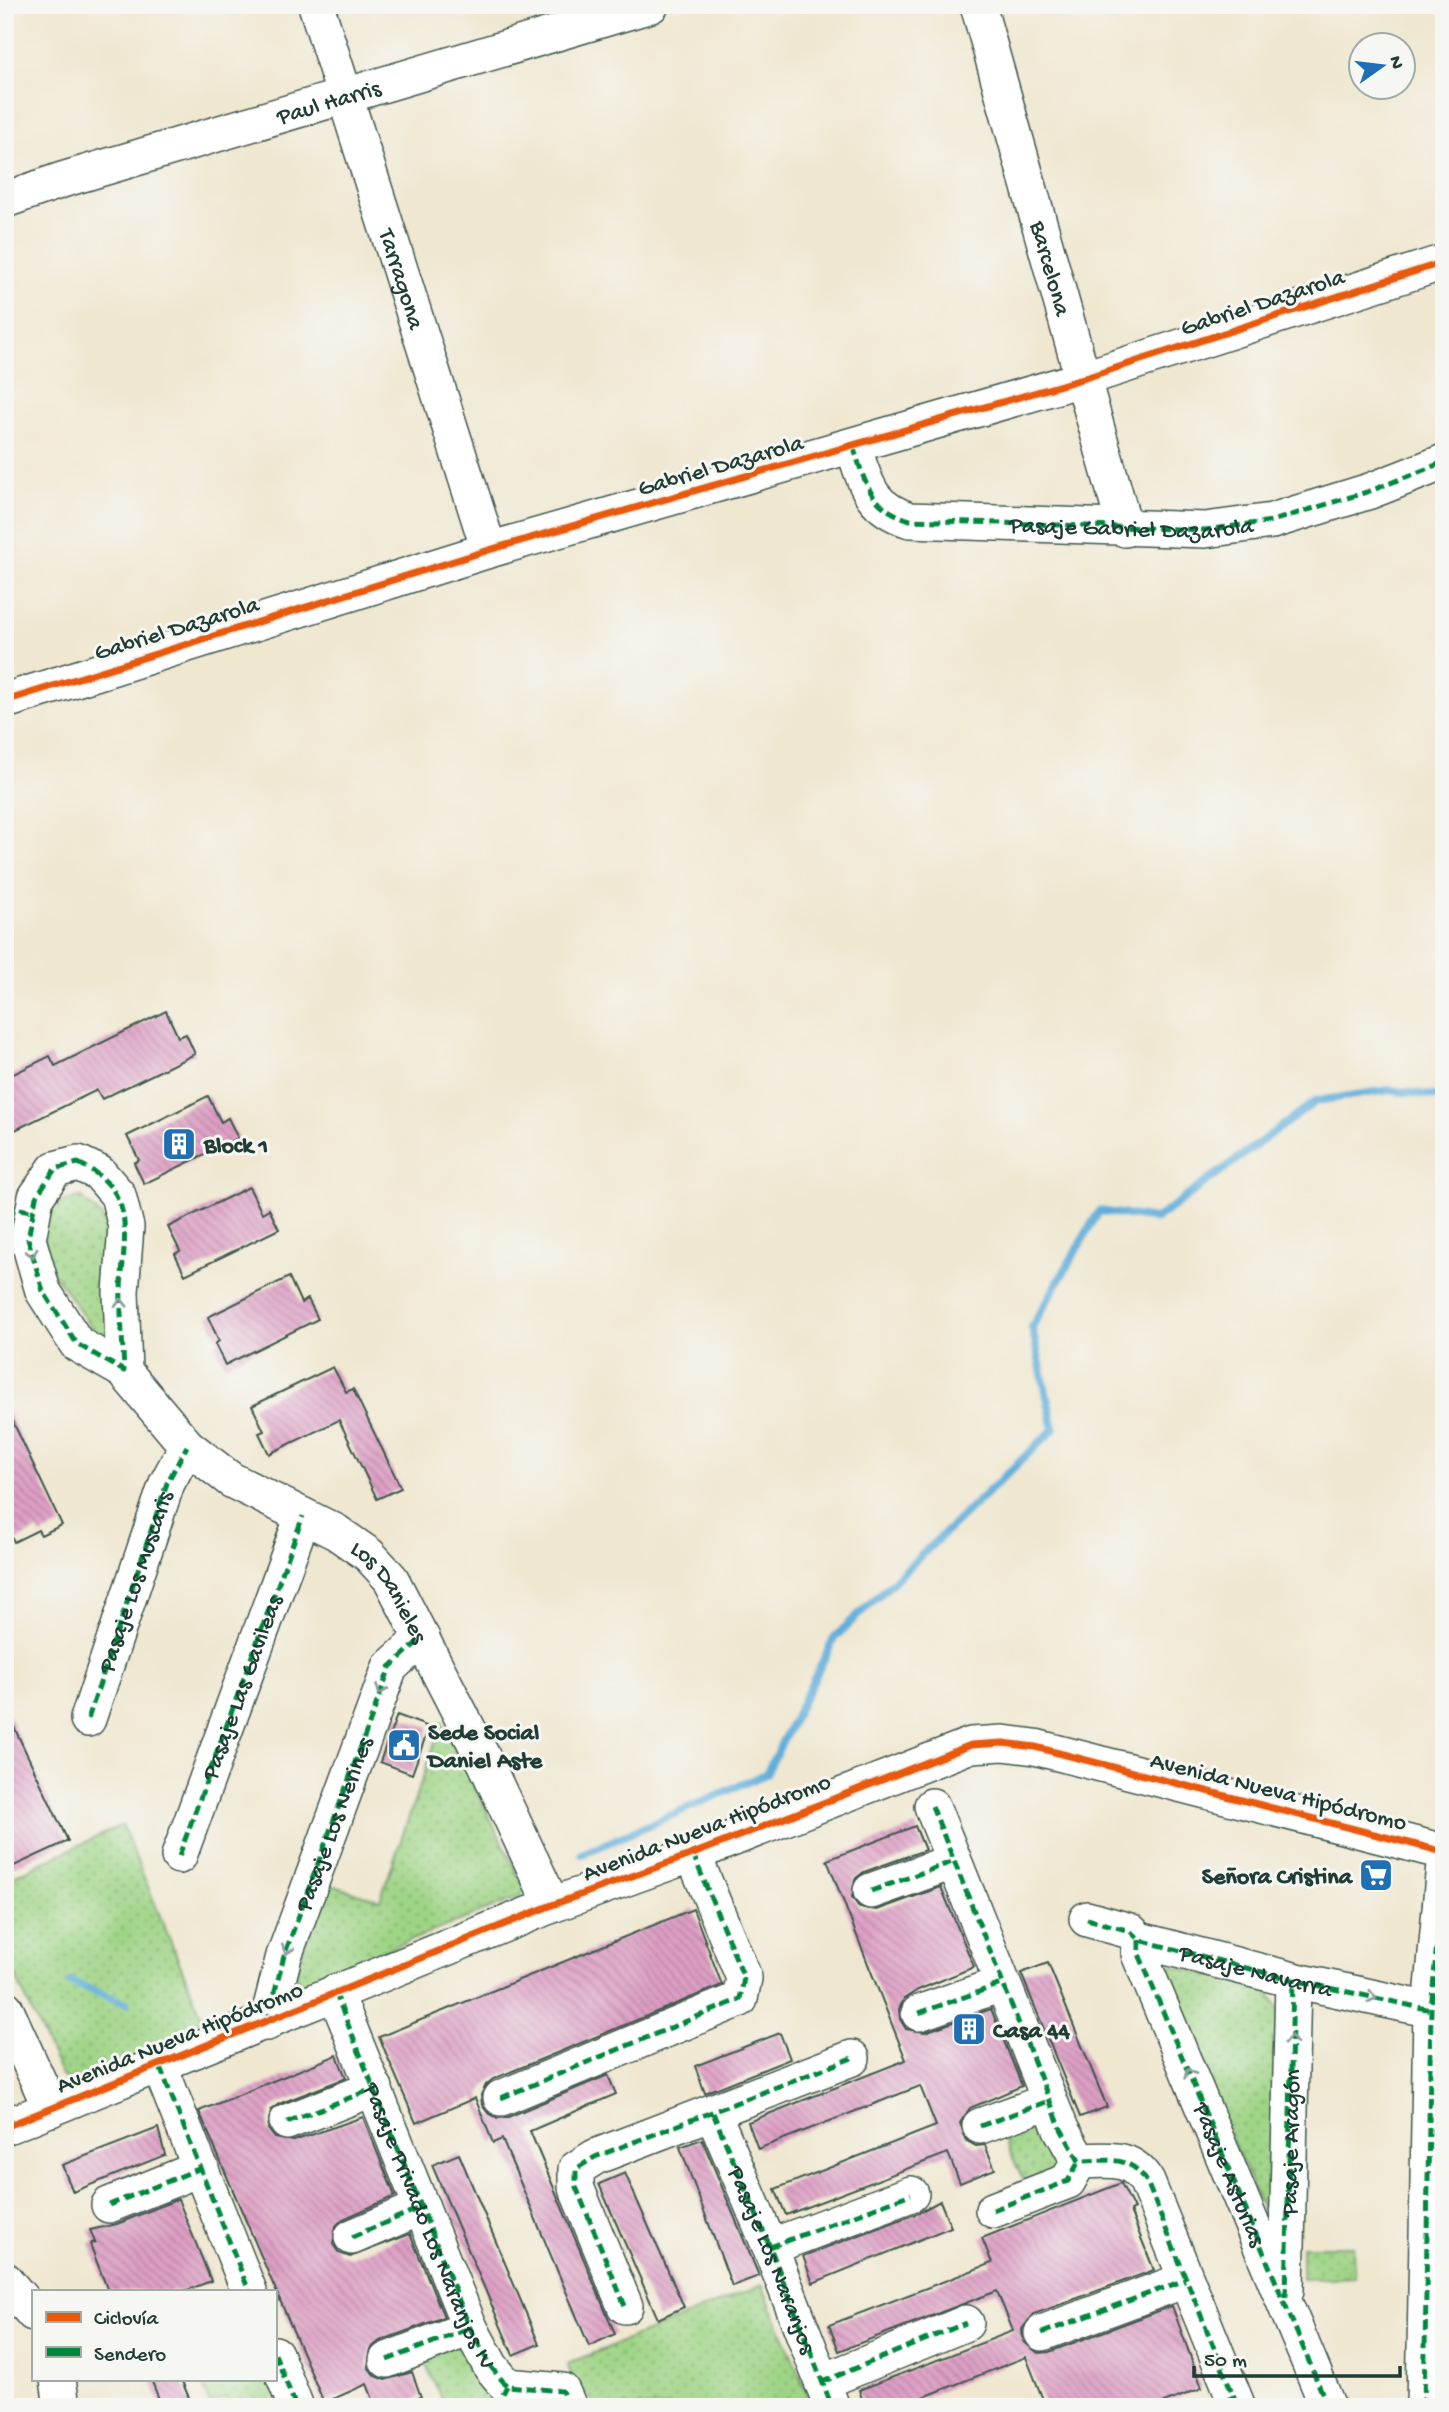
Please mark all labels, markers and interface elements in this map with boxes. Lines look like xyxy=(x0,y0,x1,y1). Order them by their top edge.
north arrow xyxy=(1348,32,1418,102)
text: N xyxy=(1382,54,1408,72)
street label: Paul Harris xyxy=(273,75,386,134)
street label: Barcelona xyxy=(1021,217,1076,320)
street label: Tarragona xyxy=(369,224,429,334)
street label: Gabriel Dazarola xyxy=(1177,264,1349,344)
street label: Gabriel Dazarola xyxy=(635,430,808,505)
street label: Pasaje Gabriel Dazarola xyxy=(1007,512,1256,548)
street label: Gabriel Dazarola xyxy=(91,591,263,669)
building icon: Block 1 xyxy=(160,1125,198,1163)
place label: Block 1 xyxy=(203,1133,268,1162)
one-way arrow xyxy=(24,1247,39,1259)
one-way arrow xyxy=(114,1297,129,1308)
street label: Pasaje Los Muscaris xyxy=(93,1487,182,1678)
street label: Los Danieles xyxy=(344,1535,433,1650)
street label: Pasaje Las Gavileas xyxy=(197,1591,291,1785)
one-way arrow xyxy=(376,1684,390,1696)
place label: Sede Social Daniel Aste xyxy=(426,1720,544,1777)
public building icon: Sede Social Daniel Aste xyxy=(385,1726,423,1764)
street label: Pasaje Los Nerines xyxy=(290,1732,381,1917)
street label: Avenida Nueva Hipódromo xyxy=(1147,1747,1409,1839)
street label: Avenida Nueva Hipódromo xyxy=(579,1769,835,1890)
supermarket icon: Señora Cristina xyxy=(1357,1856,1395,1894)
place label: Señora Cristina xyxy=(1202,1864,1354,1893)
street label: Pasaje Navarra xyxy=(1174,1940,1335,2006)
one-way arrow xyxy=(281,1943,295,1956)
street label: Avenida Nueva Hipódromo xyxy=(53,1976,308,2102)
one-way arrow xyxy=(1366,1989,1378,2004)
building icon: Casa 44 xyxy=(950,2010,988,2048)
place label: Casa 44 xyxy=(993,2018,1071,2047)
one-way arrow xyxy=(1284,2034,1299,2045)
one-way arrow xyxy=(1183,2067,1197,2079)
street label: Pasaje Aragón xyxy=(1277,2069,1309,2218)
street label: Pasaje Privado Los Naranjos IV xyxy=(354,2078,501,2375)
street label: Pasaje Asturias xyxy=(1184,2098,1271,2253)
street label: Pasaje Los Naranjos xyxy=(719,2161,821,2359)
legend xyxy=(32,2290,276,2380)
text: Ciclovía xyxy=(94,2308,159,2333)
scale bar xyxy=(1194,2335,1400,2379)
text: Sendero xyxy=(94,2344,166,2369)
text: 50 m xyxy=(1204,2350,1247,2375)

